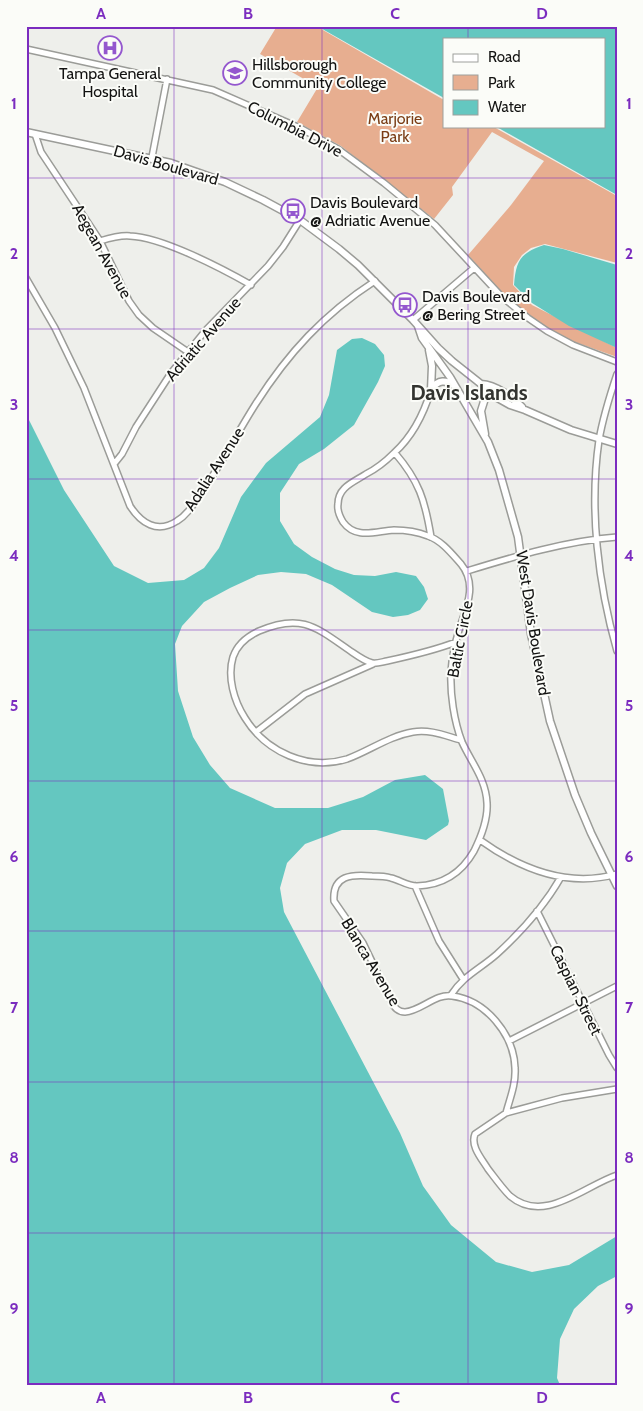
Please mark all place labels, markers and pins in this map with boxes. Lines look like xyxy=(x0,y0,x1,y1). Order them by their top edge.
hospital icon: Tampa General Hospital xyxy=(97,35,123,61)
place label: Hillsborough Community College xyxy=(252,55,387,92)
school or university icon: Hillsborough Community College xyxy=(222,60,248,86)
place label: Tampa General Hospital xyxy=(59,64,161,101)
place label: Davis Boulevard @ Adriatic Avenue xyxy=(310,193,430,230)
bus stop icon: Davis Boulevard @ Adriatic Avenue xyxy=(280,198,306,224)
place label: Davis Boulevard @ Bering Street xyxy=(422,287,530,324)
bus stop icon: Davis Boulevard @ Bering Street xyxy=(392,292,418,318)

